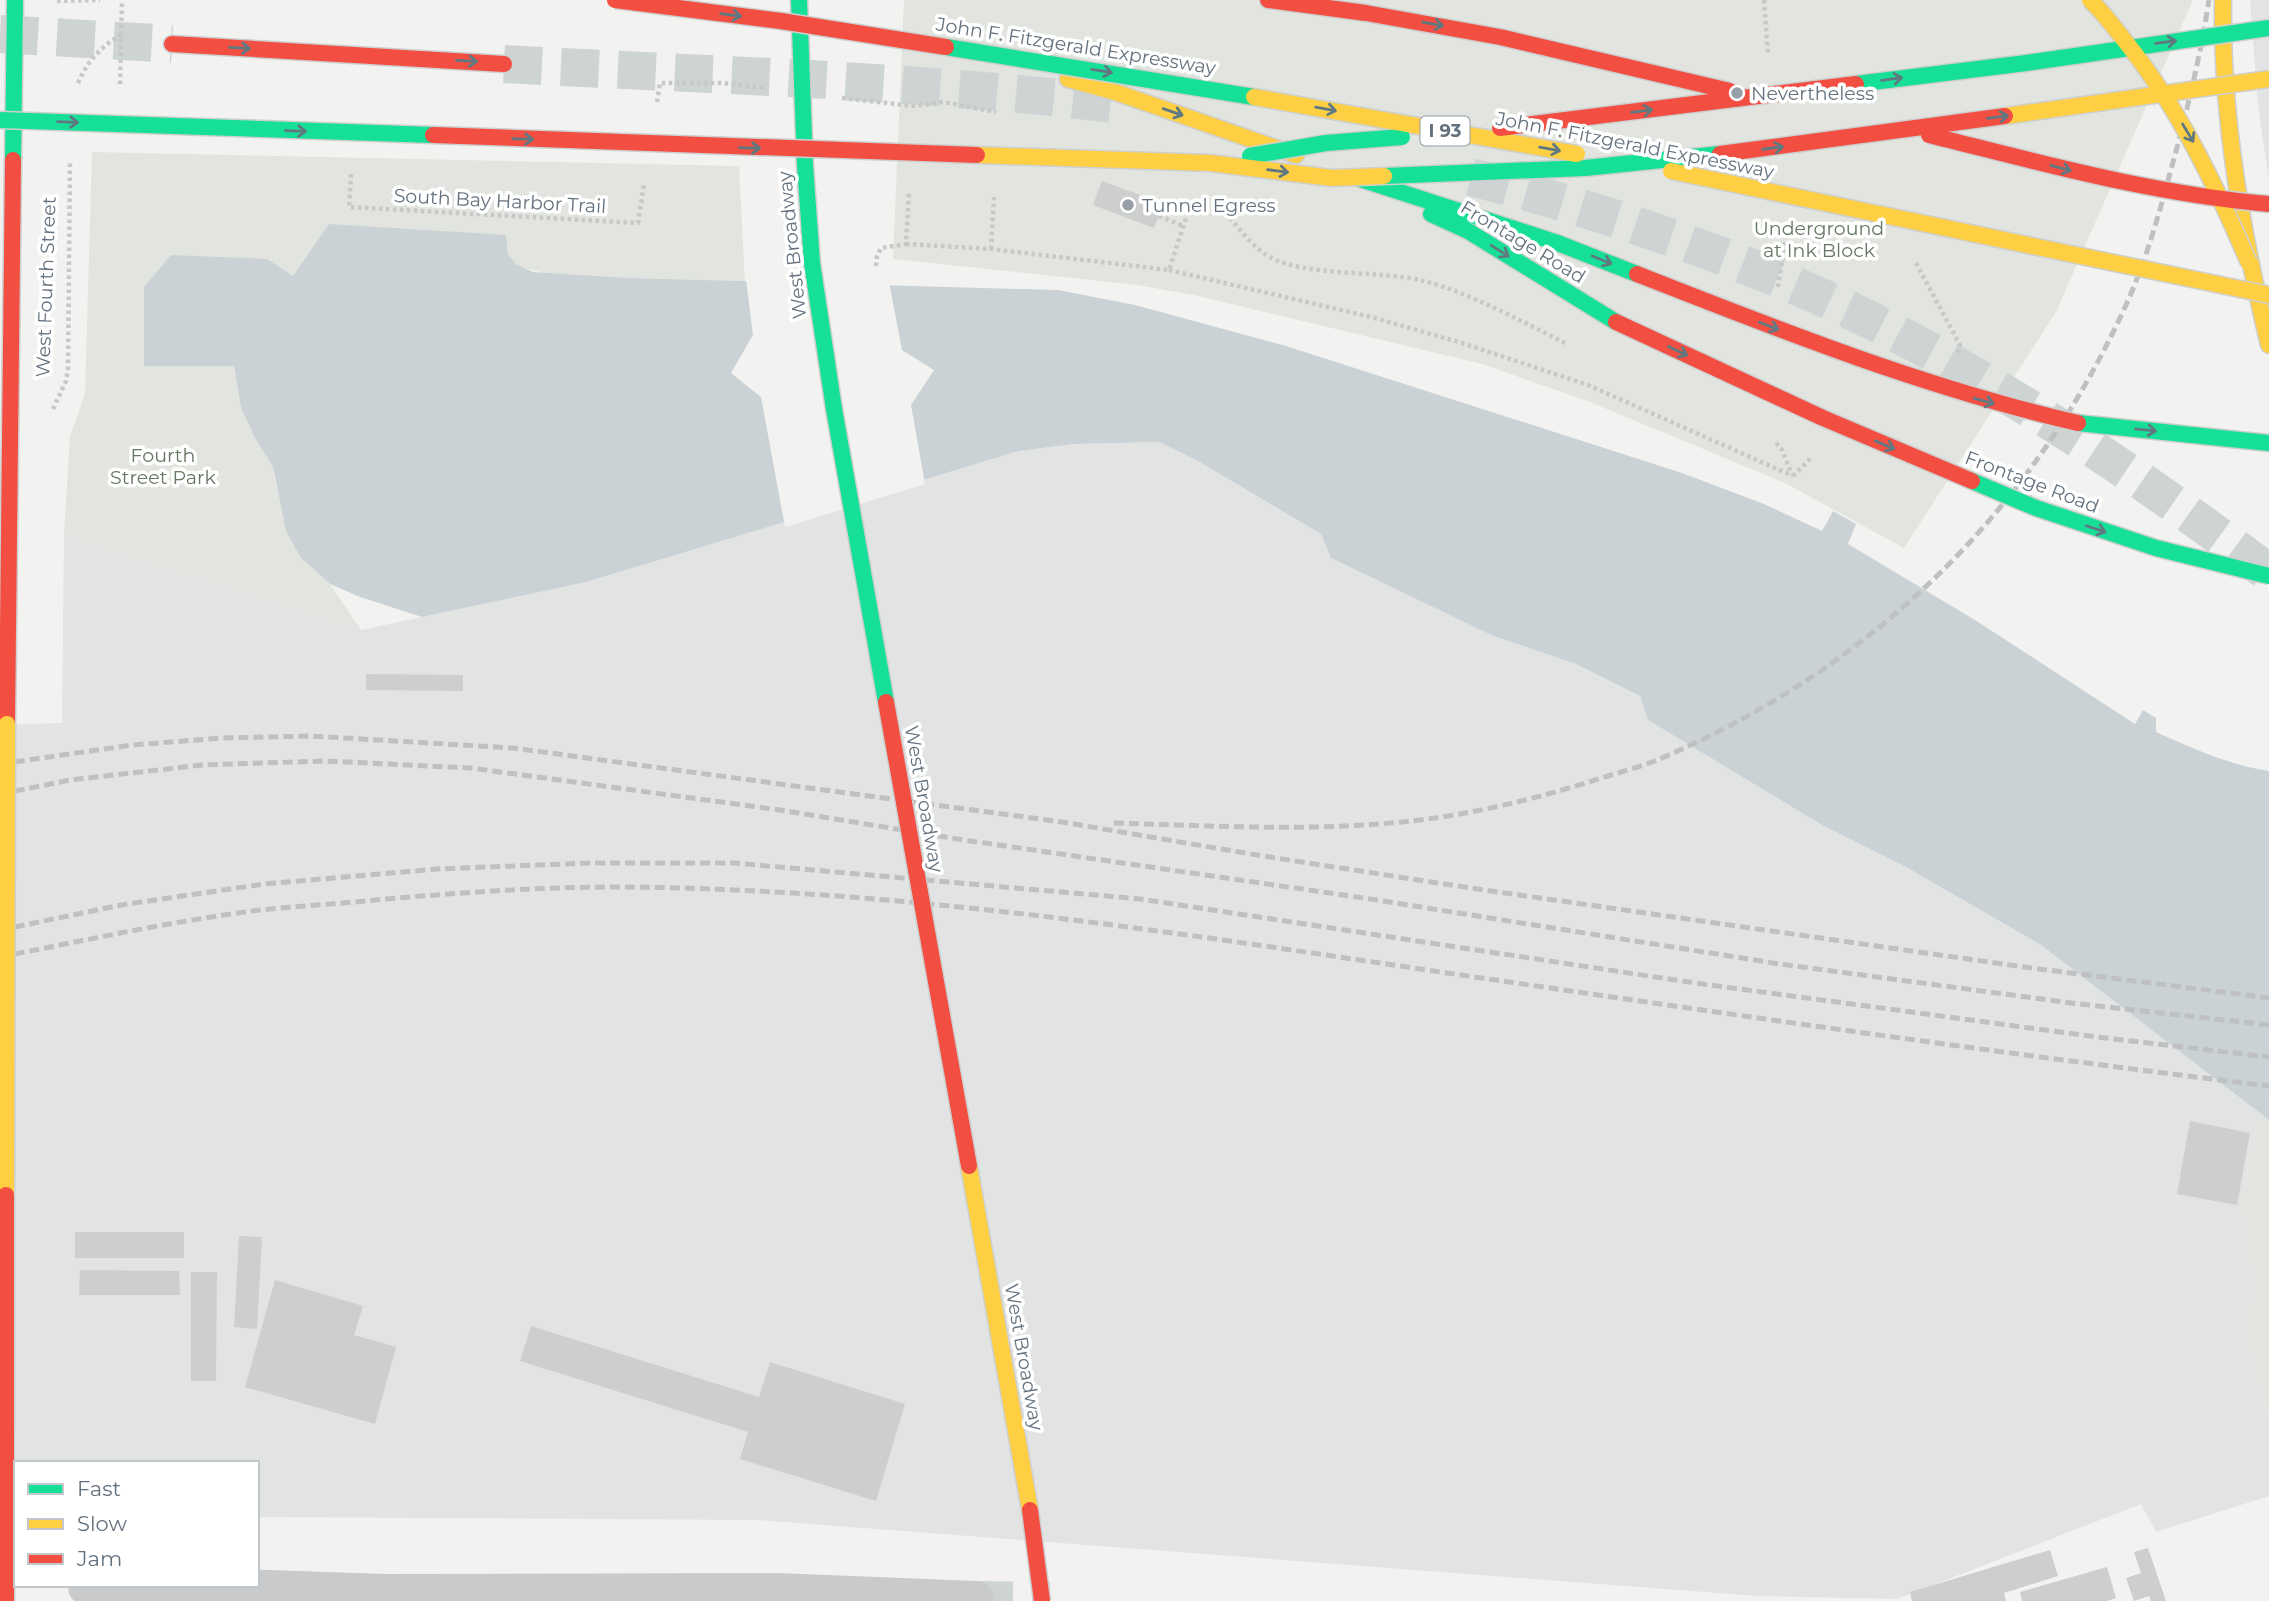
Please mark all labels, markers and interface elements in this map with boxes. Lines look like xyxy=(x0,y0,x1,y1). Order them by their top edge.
one-way arrow xyxy=(720,8,742,21)
street label: John F. Fitzgerald Expressway xyxy=(934,12,1218,80)
one-way arrow xyxy=(1421,18,1444,31)
one-way arrow xyxy=(2154,36,2177,49)
one-way arrow xyxy=(228,41,251,54)
one-way arrow xyxy=(455,55,478,68)
one-way arrow xyxy=(1090,65,1113,78)
one-way arrow xyxy=(1880,73,1903,86)
place label: Nevertheless xyxy=(1751,82,1874,105)
marker: Nevertheless xyxy=(1729,85,1745,101)
one-way arrow xyxy=(1314,103,1337,116)
one-way arrow xyxy=(1630,104,1653,117)
one-way arrow xyxy=(1162,106,1184,119)
street label: John F. Fitzgerald Expressway xyxy=(1493,107,1777,183)
one-way arrow xyxy=(1986,110,2009,123)
one-way arrow xyxy=(56,116,79,129)
road number: I 93 xyxy=(1420,116,1470,146)
one-way arrow xyxy=(2182,123,2196,143)
one-way arrow xyxy=(284,124,307,138)
one-way arrow xyxy=(511,133,534,146)
one-way arrow xyxy=(738,141,761,154)
one-way arrow xyxy=(1761,141,1784,154)
one-way arrow xyxy=(1538,143,1561,157)
one-way arrow xyxy=(2050,162,2072,175)
one-way arrow xyxy=(1266,165,1288,178)
street label: West Broadway xyxy=(773,169,811,320)
street label: South Bay Harbor Trail xyxy=(393,184,607,218)
place label: Tunnel Egress xyxy=(1142,194,1276,217)
street label: West Fourth Street xyxy=(31,196,61,378)
street label: Frontage Road xyxy=(1456,196,1590,288)
marker: Tunnel Egress xyxy=(1120,197,1136,213)
park label: Underground at Ink Block xyxy=(1754,217,1884,262)
one-way arrow xyxy=(1490,244,1510,258)
one-way arrow xyxy=(1591,255,1613,268)
one-way arrow xyxy=(1758,320,1780,333)
one-way arrow xyxy=(1667,345,1688,358)
one-way arrow xyxy=(1973,395,1995,408)
one-way arrow xyxy=(2134,424,2157,437)
one-way arrow xyxy=(1873,439,1895,452)
park label: Fourth Street Park xyxy=(110,444,217,489)
street label: Frontage Road xyxy=(1962,446,2102,518)
one-way arrow xyxy=(2085,523,2107,536)
street label: West Broadway xyxy=(900,724,948,875)
street label: West Broadway xyxy=(1000,1282,1048,1433)
legend xyxy=(14,1461,259,1587)
text: Fast xyxy=(77,1476,121,1501)
text: Slow xyxy=(77,1511,127,1536)
text: Jam xyxy=(76,1546,122,1571)

